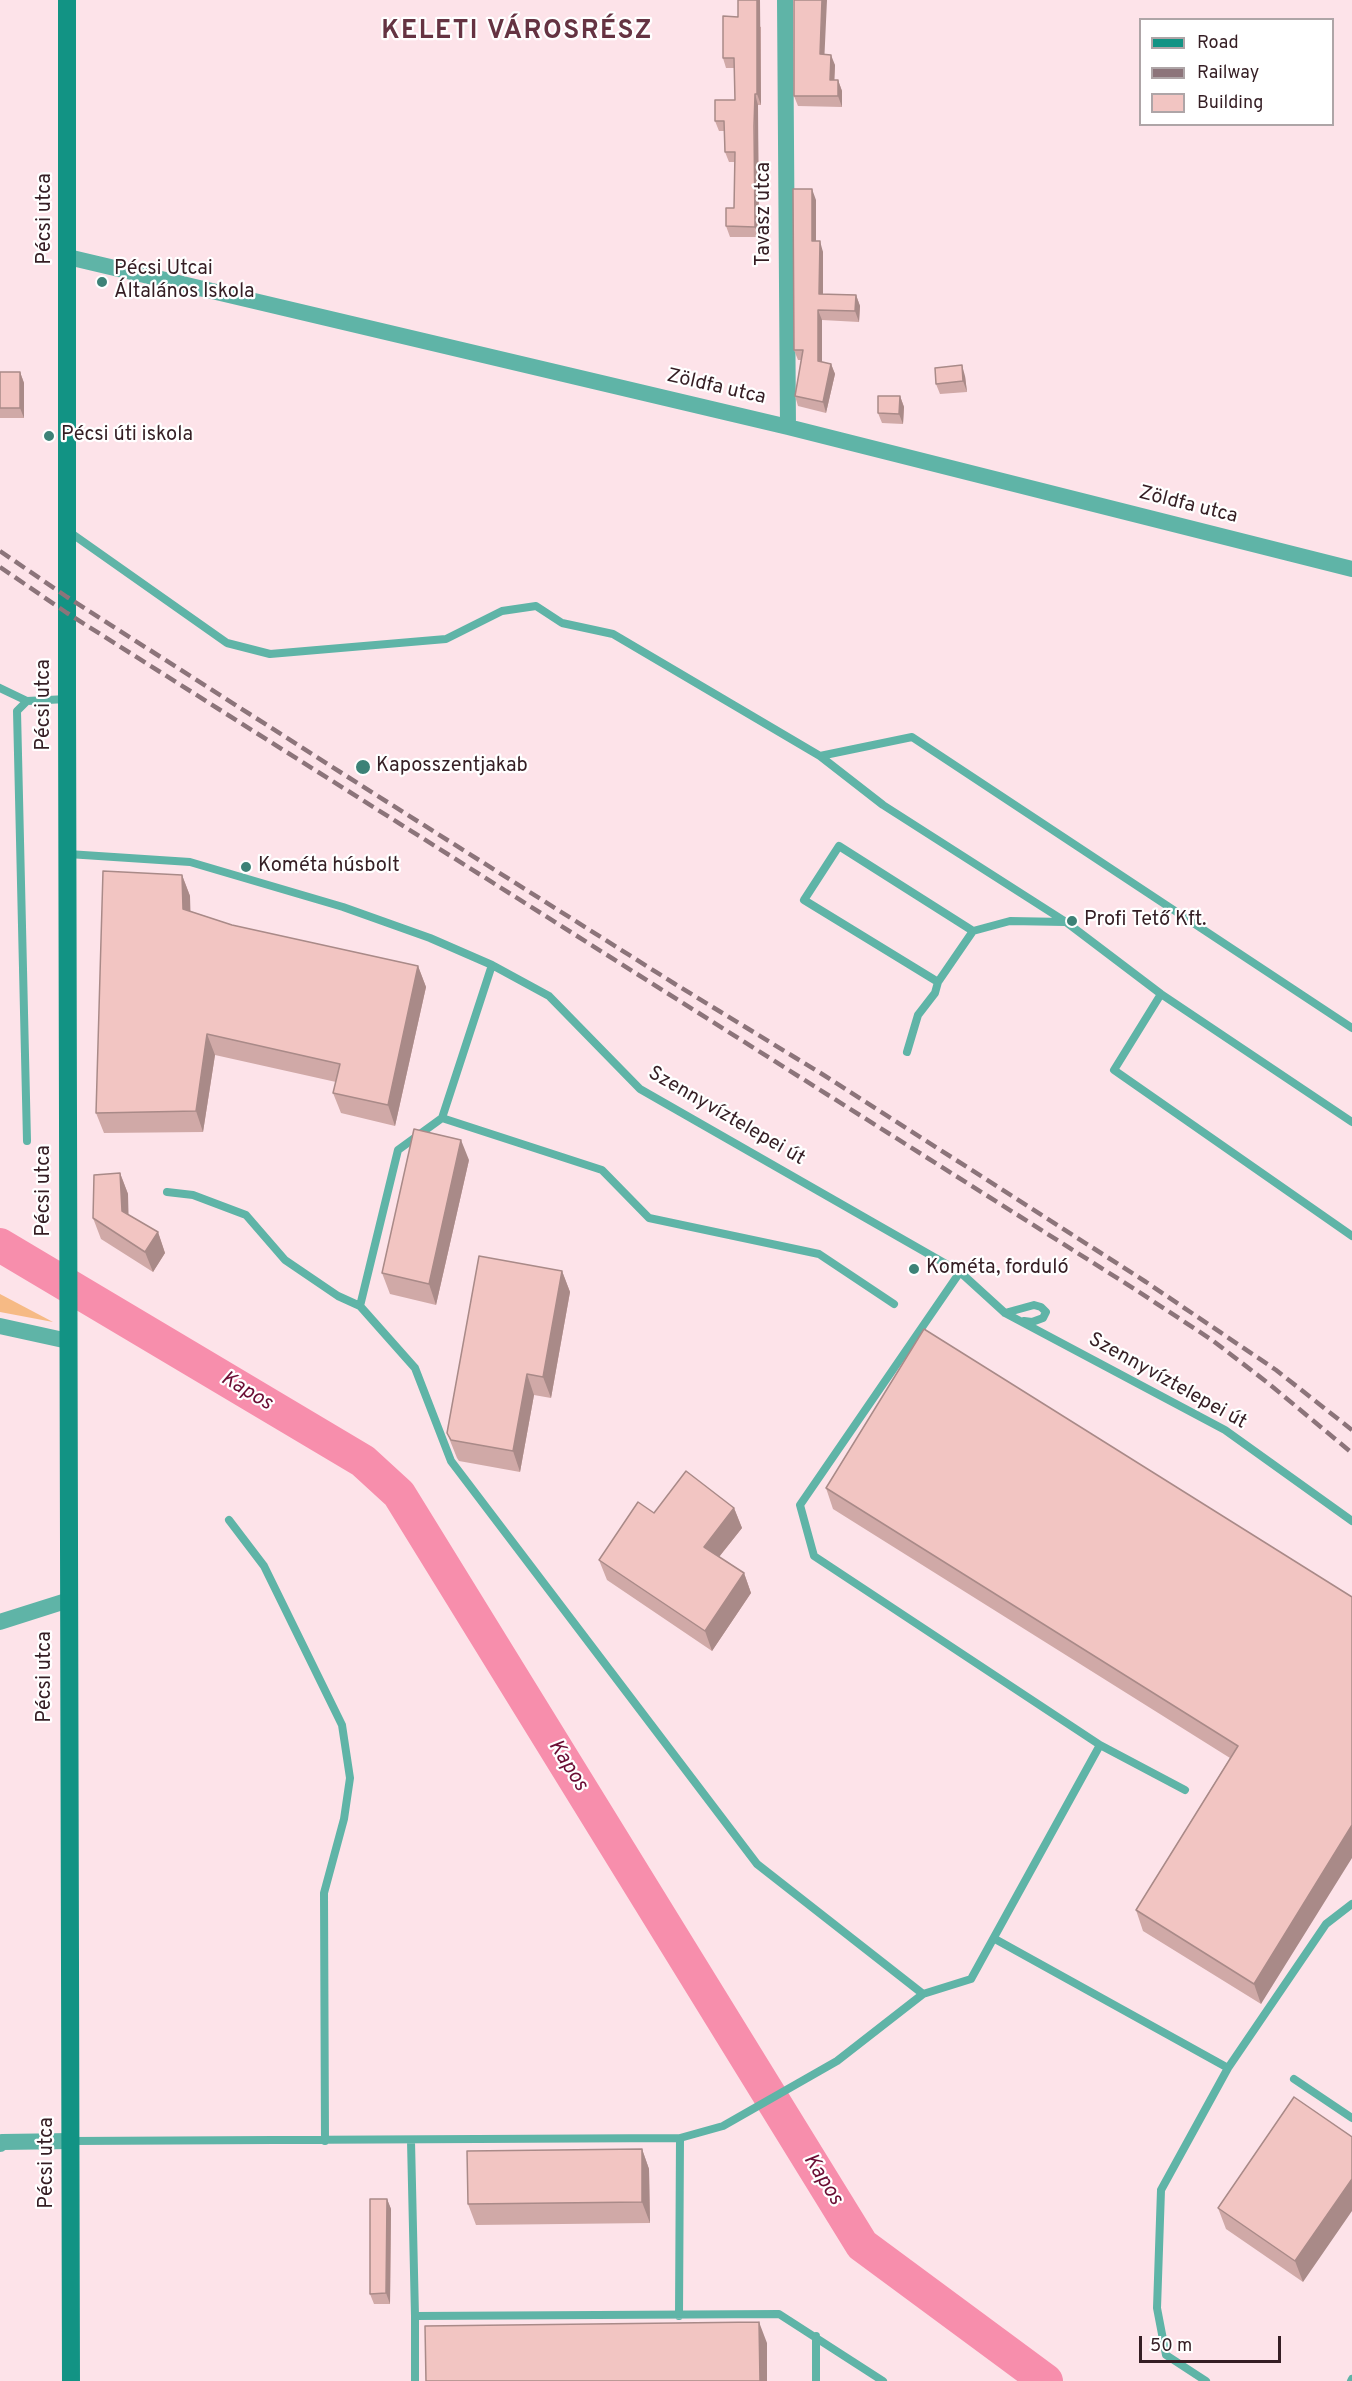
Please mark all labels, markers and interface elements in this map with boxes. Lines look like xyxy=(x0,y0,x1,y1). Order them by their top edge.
district label: KELETI VÁROSRÉSZ xyxy=(381,17,653,49)
legend xyxy=(1139,18,1334,126)
text: Road xyxy=(1197,32,1239,55)
text: Railway xyxy=(1197,62,1259,85)
text: Building xyxy=(1197,92,1263,115)
street label: Tavasz utca xyxy=(753,162,777,266)
street label: Pécsi utca xyxy=(34,173,58,265)
place label: Pécsi Utcai Általános Iskola xyxy=(114,258,255,305)
marker: Pécsi Utcai Általános Iskola xyxy=(95,275,109,289)
street label: Zöldfa utca xyxy=(664,365,768,411)
place label: Pécsi úti iskola xyxy=(61,424,193,448)
marker: Pécsi úti iskola xyxy=(42,429,56,443)
street label: Zöldfa utca xyxy=(1136,482,1240,530)
street label: Pécsi utca xyxy=(33,659,57,751)
place label: Kaposszentjakab xyxy=(376,755,528,779)
marker: Kaposszentjakab xyxy=(354,758,372,776)
place label: Kométa húsbolt xyxy=(258,855,400,879)
marker: Kométa húsbolt xyxy=(239,860,253,874)
place label: Profi Tető Kft. xyxy=(1084,909,1206,933)
marker: Profi Tető Kft. xyxy=(1065,914,1079,928)
street label: Szennyvíztelepei út xyxy=(643,1062,809,1172)
street label: Pécsi utca xyxy=(33,1145,57,1237)
place label: Kométa, forduló xyxy=(926,1257,1069,1281)
marker: Kométa, forduló xyxy=(907,1262,921,1276)
street label: Szennyvíztelepei út xyxy=(1084,1328,1250,1436)
water label: Kapos xyxy=(216,1367,276,1417)
street label: Pécsi utca xyxy=(34,1631,58,1723)
water label: Kapos xyxy=(542,1736,592,1796)
street label: Pécsi utca xyxy=(36,2117,60,2209)
water label: Kapos xyxy=(797,2150,847,2210)
scale bar xyxy=(1142,2324,1284,2362)
text: 50 m xyxy=(1150,2335,1192,2358)

